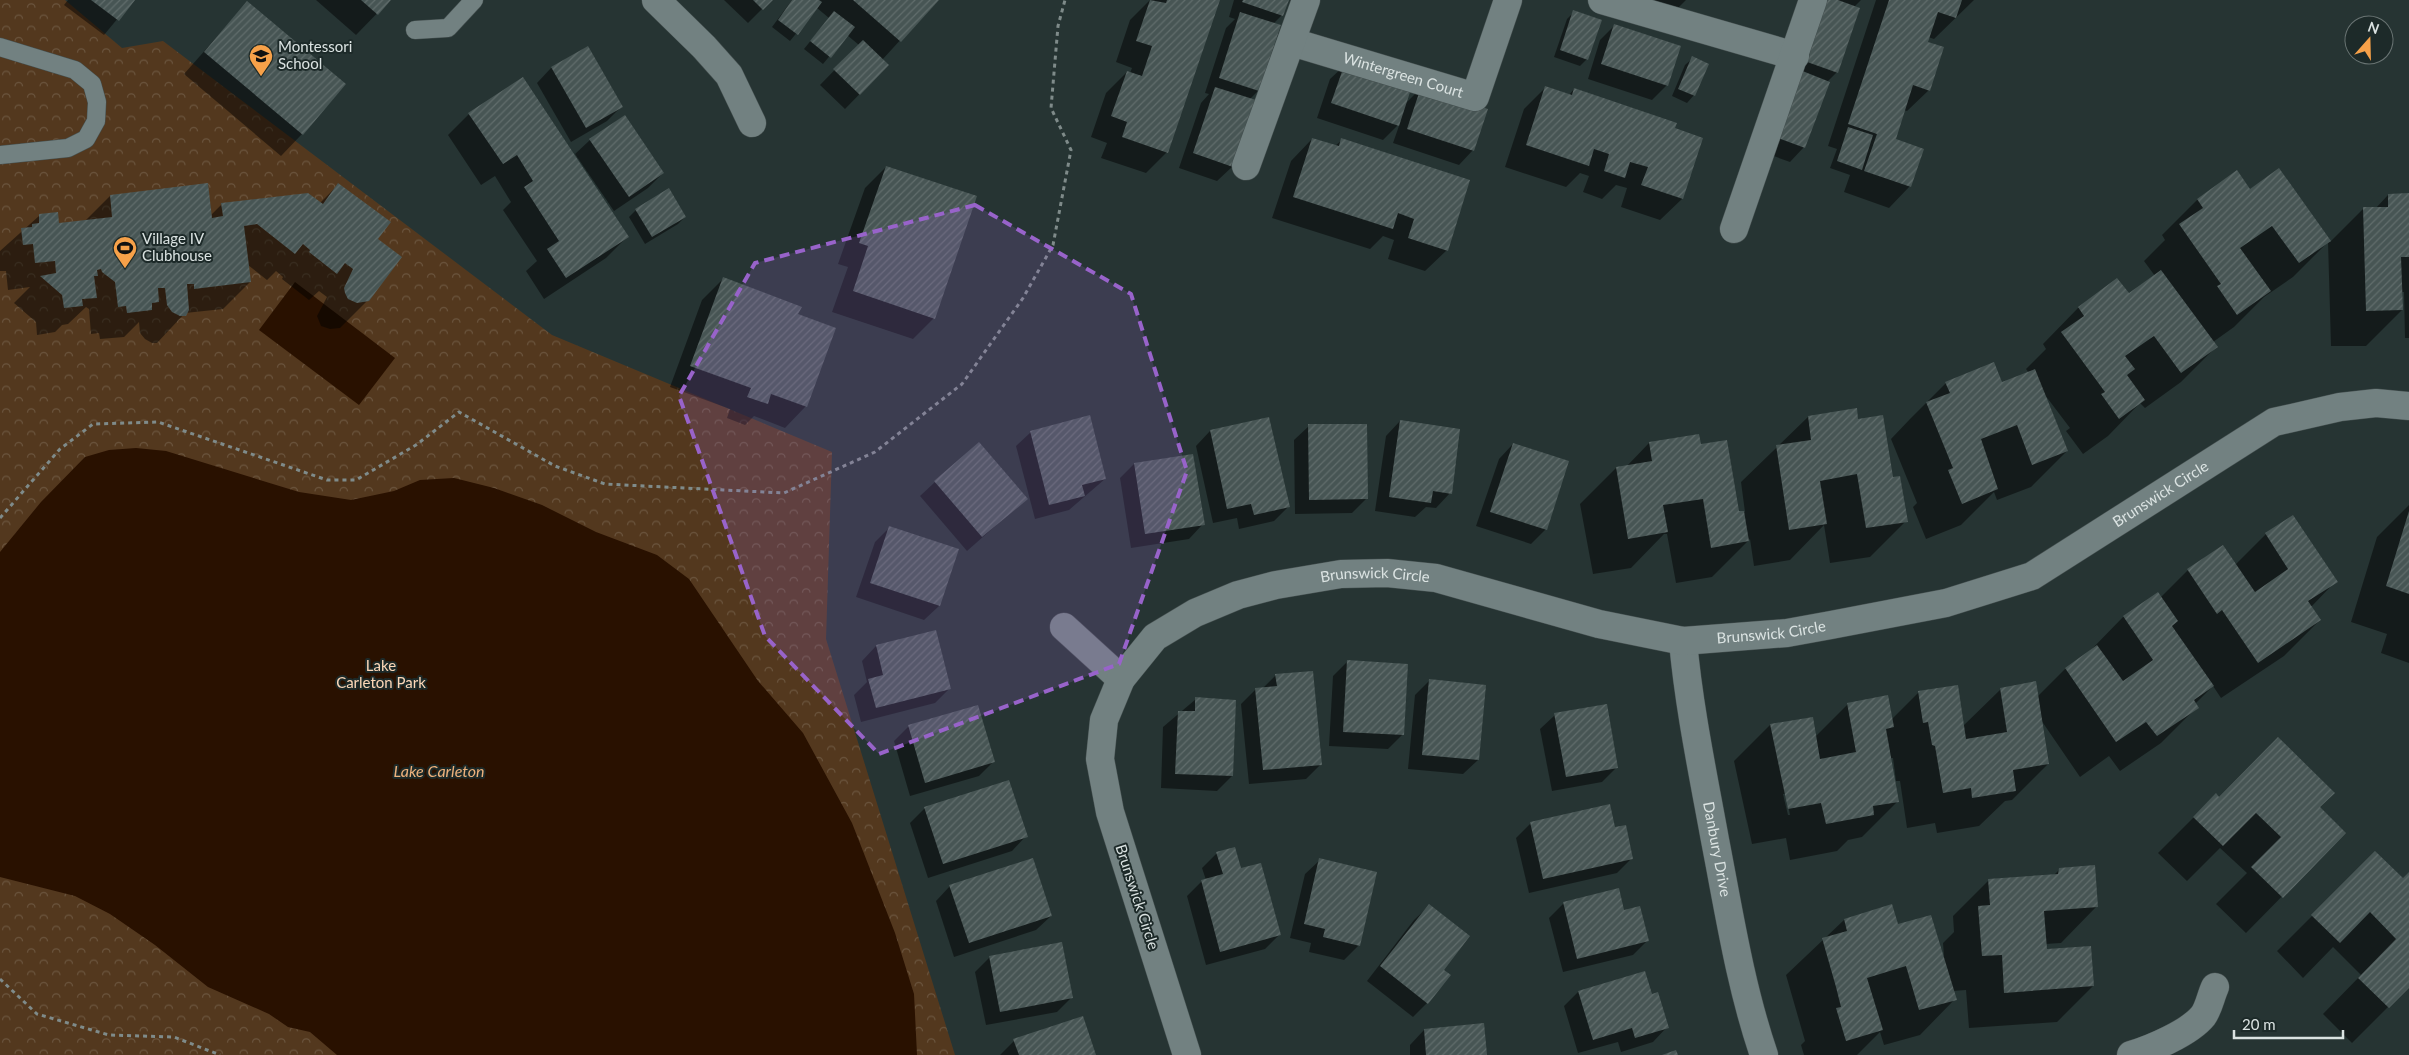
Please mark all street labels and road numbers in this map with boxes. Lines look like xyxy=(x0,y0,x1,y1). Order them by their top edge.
street label: Wintergreen Court xyxy=(1341,48,1466,101)
street label: Brunswick Circle xyxy=(2109,456,2211,530)
street label: Brunswick Circle xyxy=(1319,563,1431,585)
street label: Brunswick Circle xyxy=(1716,616,1827,646)
street label: Danbury Drive xyxy=(1700,800,1735,898)
street label: Brunswick Circle xyxy=(1112,842,1163,952)

